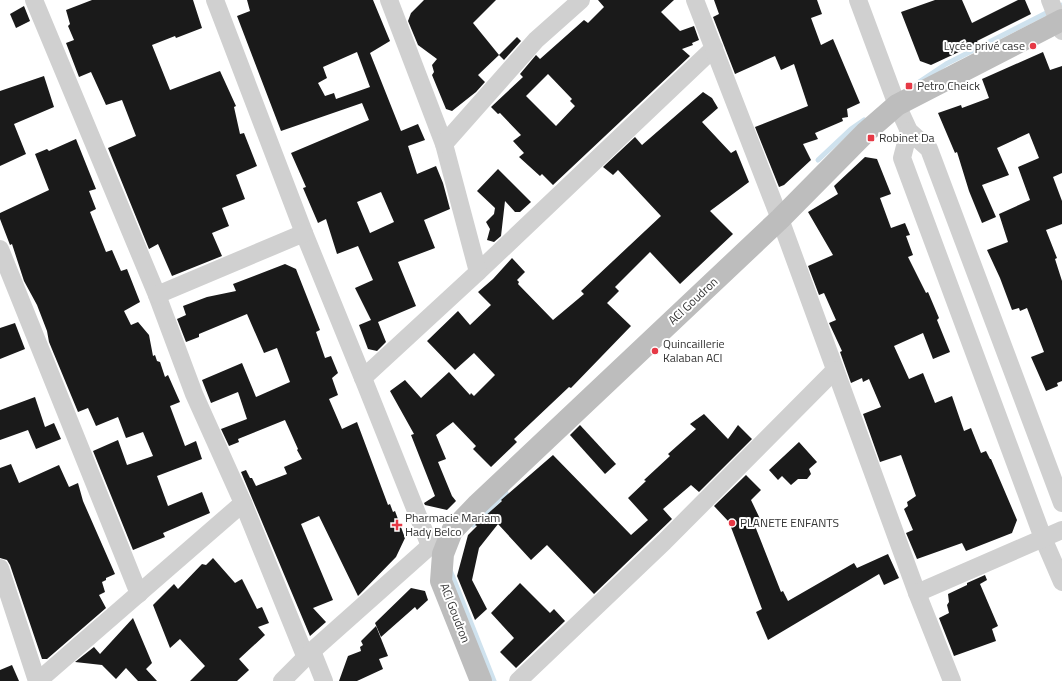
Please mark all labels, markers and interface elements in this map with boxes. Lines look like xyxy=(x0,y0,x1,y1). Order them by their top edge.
place label: Lycée privé case xyxy=(944,36,1025,55)
marker: Lycée privé case xyxy=(1028,41,1038,51)
place label: Petro Cheick xyxy=(917,76,980,95)
marker: Petro Cheick xyxy=(904,81,914,91)
place label: Robinet Da xyxy=(879,128,935,147)
marker: Robinet Da xyxy=(866,133,876,143)
street label: ACI Goudron xyxy=(663,272,722,329)
place label: Quincaillerie Kalaban ACI xyxy=(663,334,725,367)
marker: Quincaillerie Kalaban ACI xyxy=(650,346,660,356)
place label: Pharmacie Mariam Hady Belco xyxy=(405,508,500,541)
place label: PLANETE ENFANTS xyxy=(740,513,839,532)
marker: PLANETE ENFANTS xyxy=(727,518,737,528)
marker: Pharmacie Mariam Hady Belco xyxy=(392,520,402,530)
street label: ACI Goudron xyxy=(435,580,476,645)

